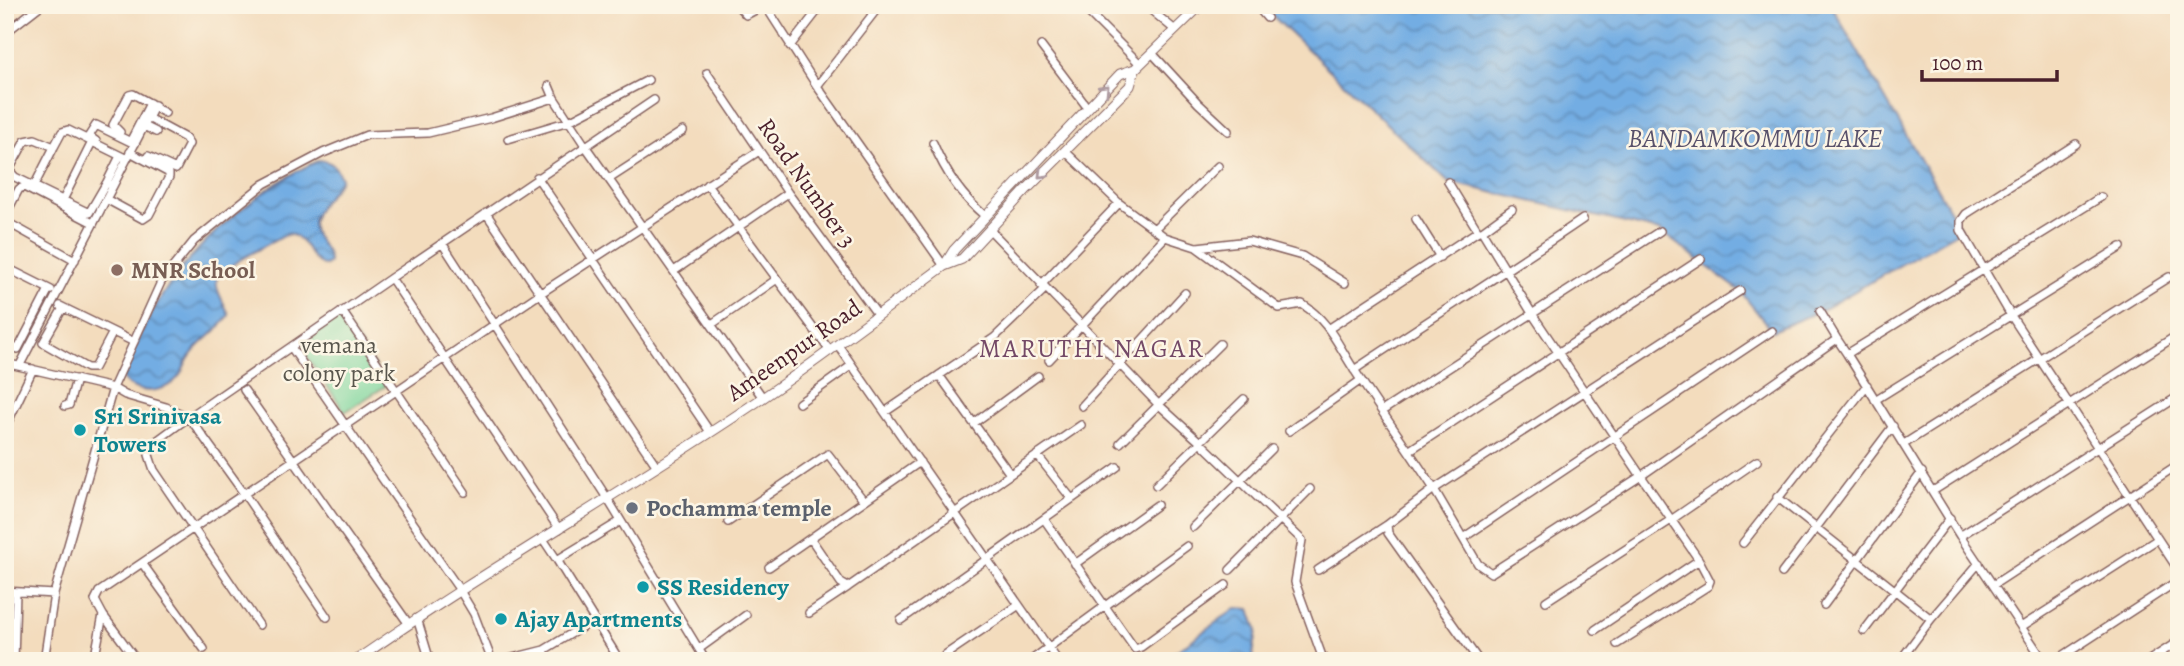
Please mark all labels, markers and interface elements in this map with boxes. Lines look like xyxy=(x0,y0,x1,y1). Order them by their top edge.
scale bar xyxy=(1922,38,2056,82)
text: 100 m xyxy=(1932,49,1983,77)
one-way arrow xyxy=(1096,84,1109,97)
street label: Road Number 3 xyxy=(750,112,864,254)
water label: BANDAMKOMMU LAKE xyxy=(1628,121,1882,156)
one-way arrow xyxy=(1038,165,1051,178)
place label: MNR School xyxy=(131,254,256,286)
marker: MNR School xyxy=(109,262,125,278)
street label: Ameenpur Road xyxy=(719,292,868,409)
park label: vemana colony park xyxy=(283,329,395,389)
district label: MARUTHI NAGAR xyxy=(979,331,1205,366)
place label: Sri Srinivasa Towers xyxy=(94,400,222,460)
marker: Sri Srinivasa Towers xyxy=(72,422,88,438)
place label: Pochamma temple xyxy=(646,492,832,524)
marker: Pochamma temple xyxy=(624,500,640,516)
place label: SS Residency xyxy=(657,571,789,603)
marker: SS Residency xyxy=(635,579,651,595)
place label: Ajay Apartments xyxy=(514,603,682,635)
marker: Ajay Apartments xyxy=(493,611,509,627)

